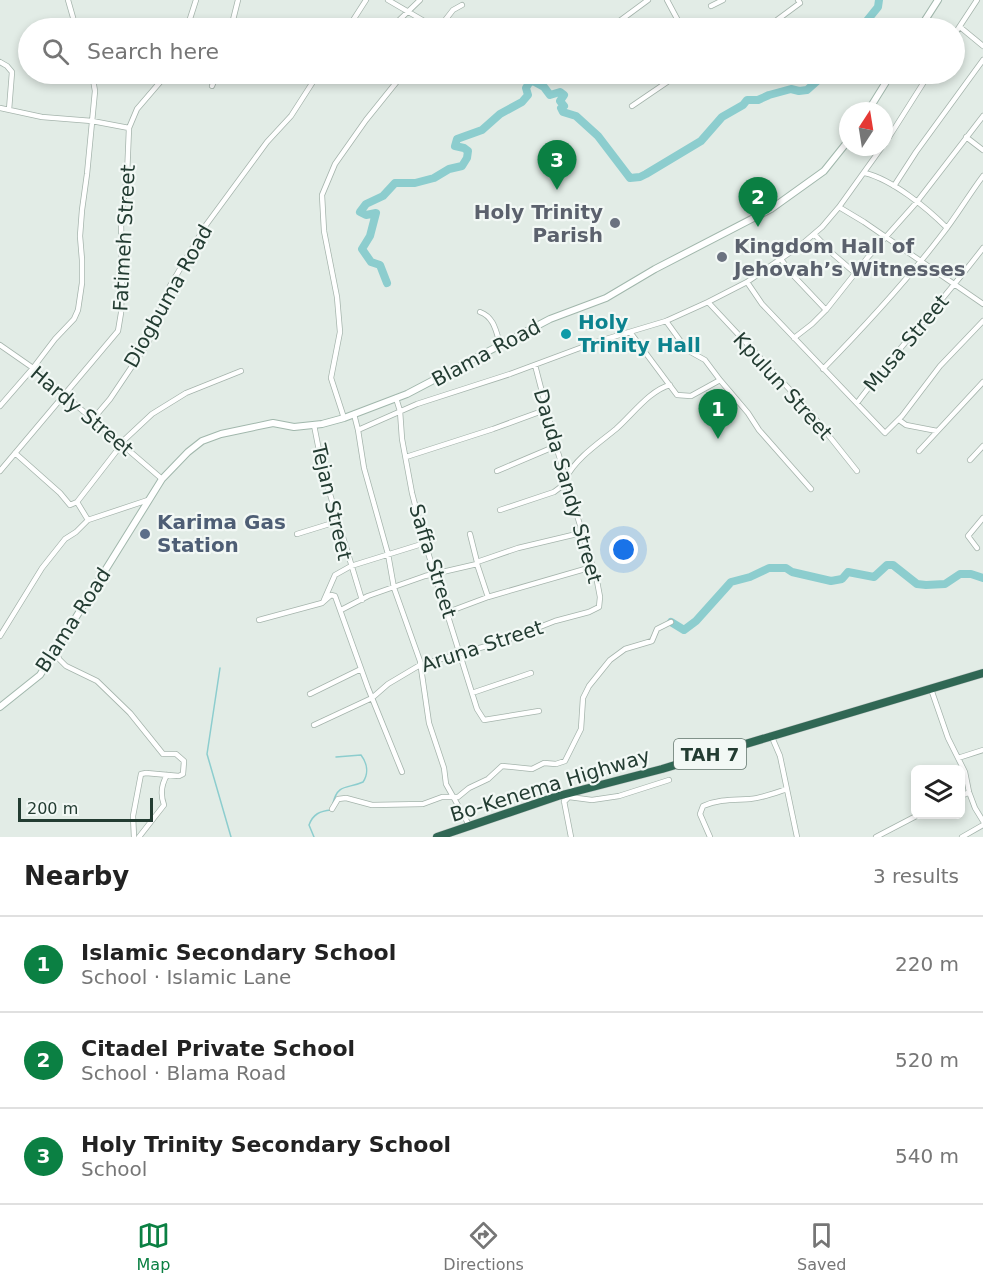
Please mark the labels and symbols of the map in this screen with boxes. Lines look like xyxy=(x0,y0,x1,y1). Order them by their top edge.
north arrow xyxy=(839,102,893,156)
pin: 3 xyxy=(538,140,576,190)
street label: Fatimeh Street xyxy=(108,164,140,312)
pin: 2 xyxy=(738,178,777,227)
place label: Holy Trinity Parish xyxy=(474,200,603,247)
marker: Holy Trinity Parish xyxy=(608,216,622,230)
street label: Diogbuma Road xyxy=(119,220,217,372)
place label: Kingdom Hall of Jehovah’s Witnesses xyxy=(732,234,966,281)
marker: Kingdom Hall of Jehovah’s Witnesses xyxy=(715,250,729,264)
street label: Musa Street xyxy=(858,289,954,397)
place label: Holy Trinity Hall xyxy=(578,310,701,357)
street label: Blama Road xyxy=(427,314,545,392)
marker: Holy Trinity Hall xyxy=(559,327,573,341)
street label: Kpulun Street xyxy=(728,327,838,445)
street label: Hardy Street xyxy=(26,361,138,461)
street label: Dauda Sandy Street xyxy=(529,386,607,586)
pin: 1 xyxy=(698,390,738,439)
street label: Tejan Street xyxy=(307,440,357,563)
street label: Saffa Street xyxy=(404,501,462,621)
place label: Karima Gas Station xyxy=(157,510,286,557)
marker: Karima Gas Station xyxy=(138,527,152,541)
your location xyxy=(609,535,638,564)
street label: Blama Road xyxy=(30,563,116,677)
street label: Aruna Street xyxy=(418,615,546,677)
road number: TAH 7 xyxy=(674,739,746,769)
street label: Bo-Kenema Highway xyxy=(447,743,653,827)
scale bar xyxy=(18,795,153,822)

